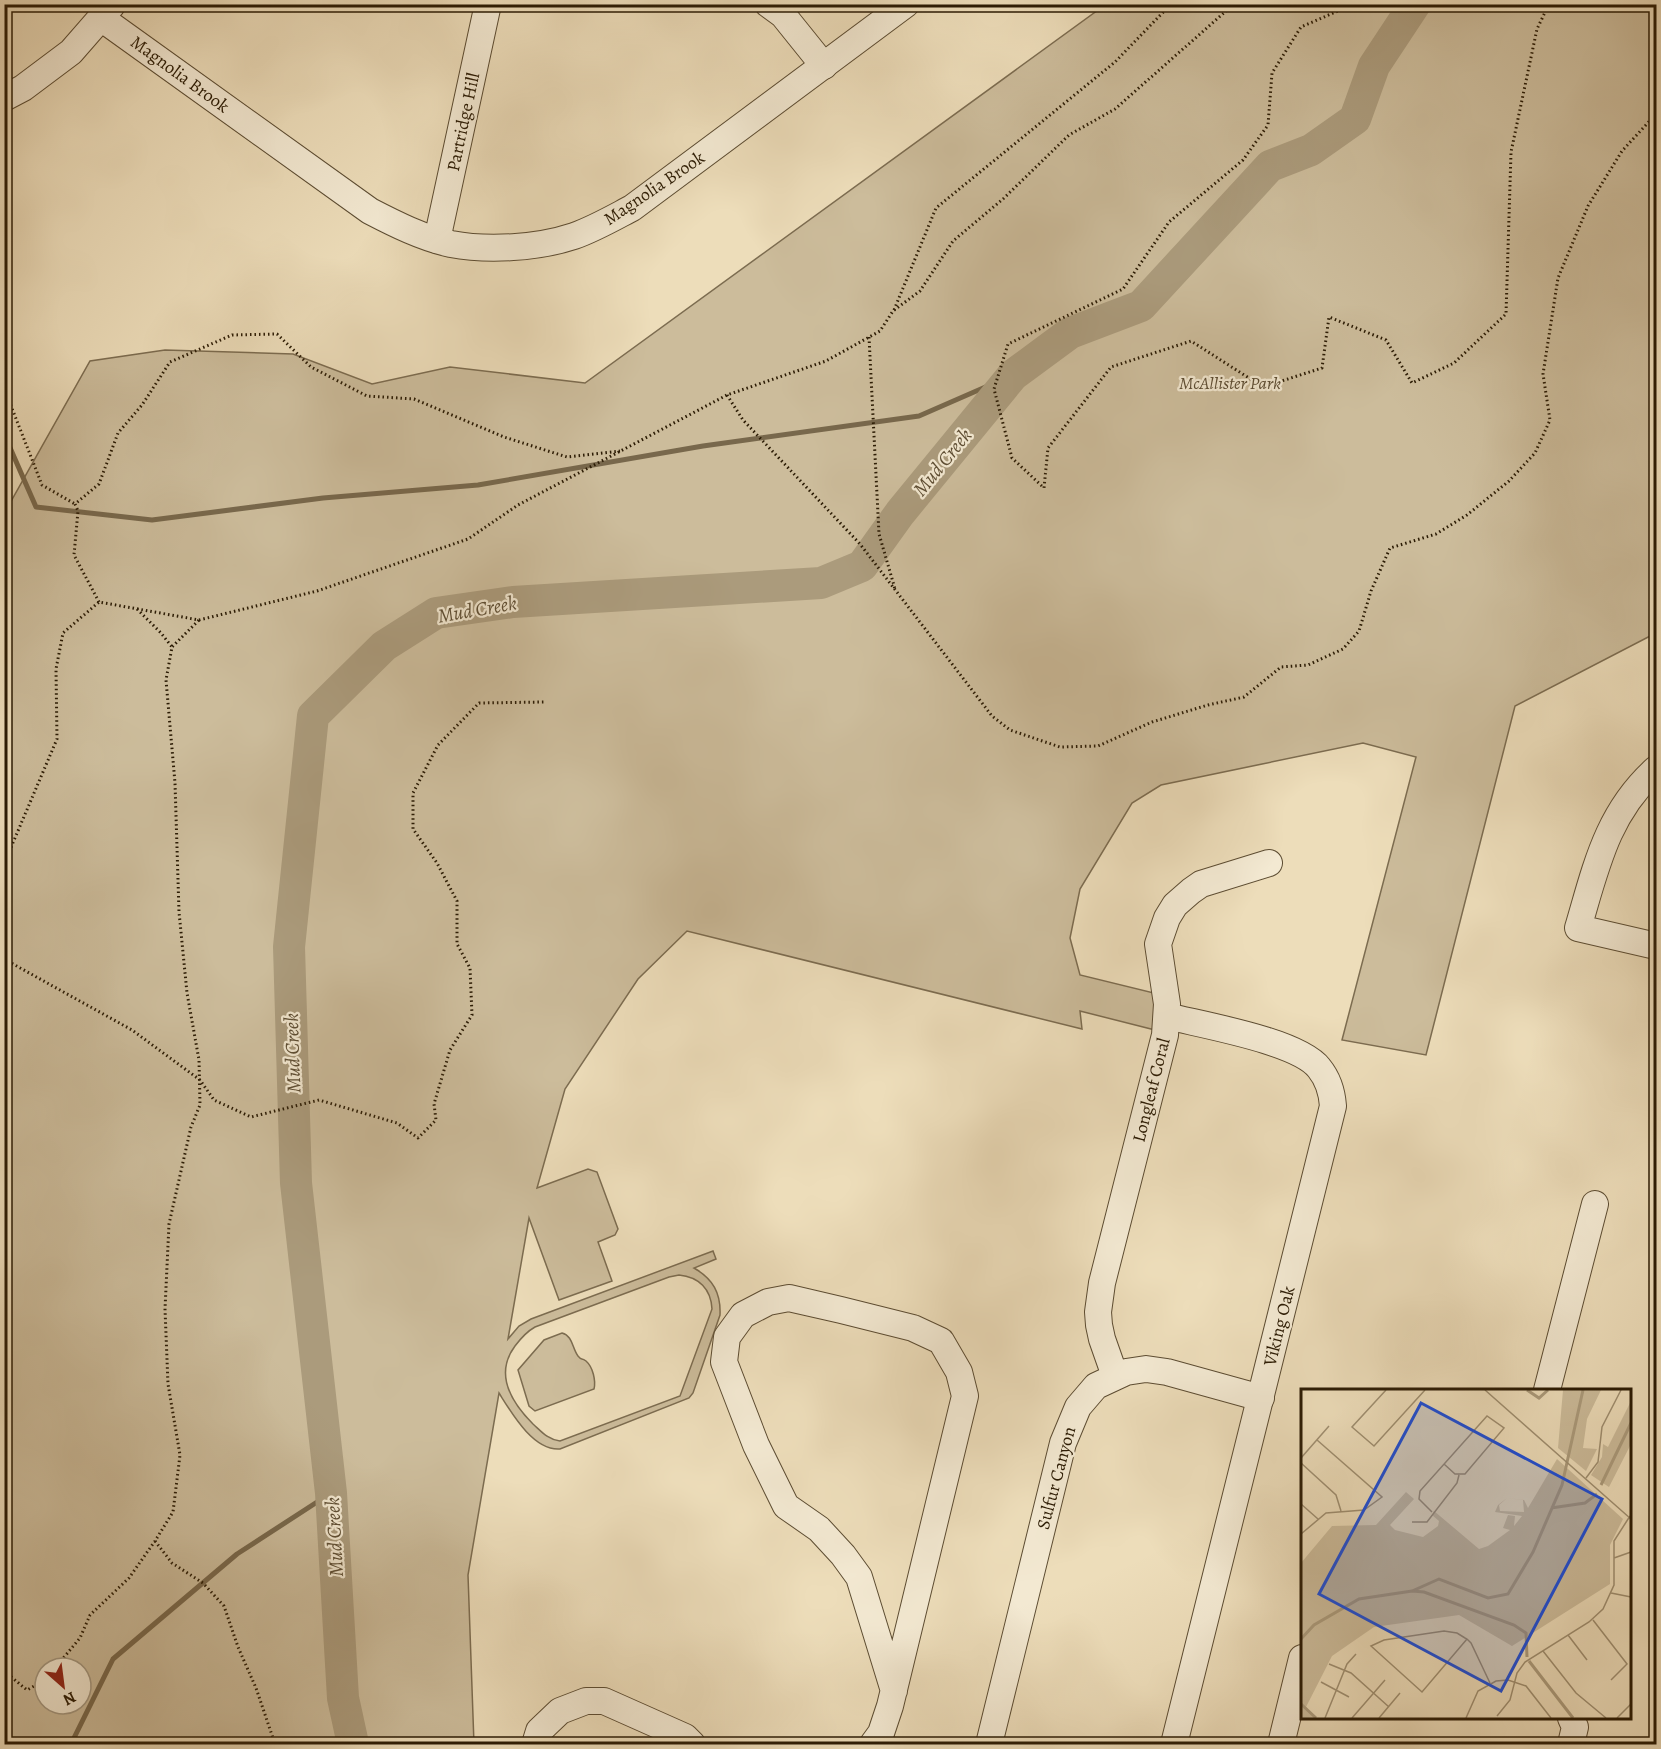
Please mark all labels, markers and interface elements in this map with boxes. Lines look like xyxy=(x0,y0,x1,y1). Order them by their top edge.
street label: Magnolia Brook xyxy=(126,30,234,118)
street label: Partridge Hill xyxy=(441,70,485,174)
street label: Magnolia Brook xyxy=(599,145,709,231)
park label: McAllister Park xyxy=(1179,371,1281,395)
water label: Mud Creek xyxy=(907,423,978,502)
water label: Mud Creek xyxy=(435,589,519,630)
water label: Mud Creek xyxy=(278,1013,307,1093)
street label: Longleaf Coral xyxy=(1126,1035,1176,1145)
street label: Viking Oak xyxy=(1257,1283,1301,1369)
inset map xyxy=(1301,1389,1631,1719)
street label: Sulfur Canyon xyxy=(1031,1424,1081,1532)
water label: Mud Creek xyxy=(319,1496,350,1578)
north arrow xyxy=(33,1656,93,1716)
text: N xyxy=(59,1686,80,1711)

